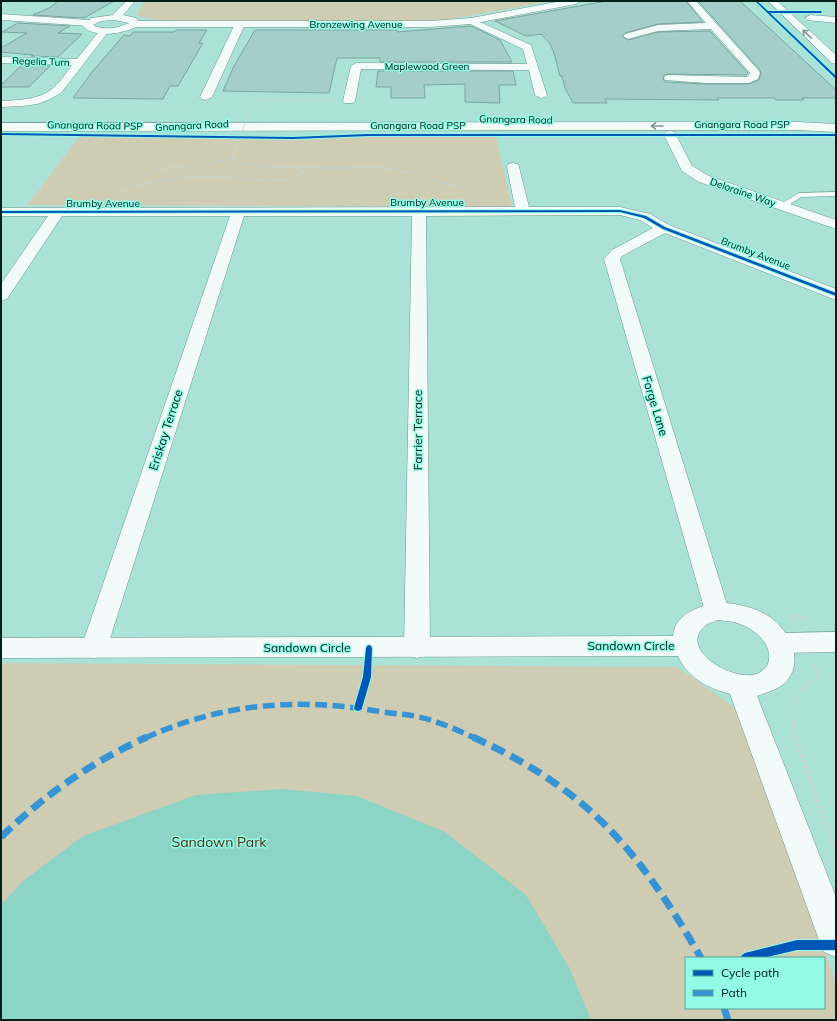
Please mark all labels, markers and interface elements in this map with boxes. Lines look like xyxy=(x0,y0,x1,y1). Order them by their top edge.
street label: Bronzewing Avenue xyxy=(310,18,402,31)
one-way arrow xyxy=(803,30,813,39)
street label: Regelia Turn xyxy=(12,54,70,69)
street label: Maplewood Green xyxy=(385,60,469,73)
street label: Gnangara Road xyxy=(479,112,553,127)
street label: Gnangara Road xyxy=(155,117,229,134)
street label: Gnangara Road PSP xyxy=(47,118,143,133)
street label: Gnangara Road PSP xyxy=(694,118,790,131)
street label: Gnangara Road PSP xyxy=(370,119,466,132)
one-way arrow xyxy=(651,122,664,130)
street label: Deloraine Way xyxy=(708,175,778,210)
street label: Brumby Avenue xyxy=(390,196,464,209)
street label: Brumby Avenue xyxy=(66,197,140,210)
street label: Brumby Avenue xyxy=(719,234,793,273)
street label: Forge Lane xyxy=(639,374,672,438)
street label: Eriskay Terrace xyxy=(145,388,186,472)
street label: Farrier Terrace xyxy=(410,390,425,470)
street label: Sandown Circle xyxy=(588,638,674,653)
street label: Sandown Circle xyxy=(264,640,350,655)
park label: Sandown Park xyxy=(171,833,267,851)
legend xyxy=(685,957,825,1009)
text: Cycle path xyxy=(721,965,779,980)
text: Path xyxy=(721,985,747,1000)

